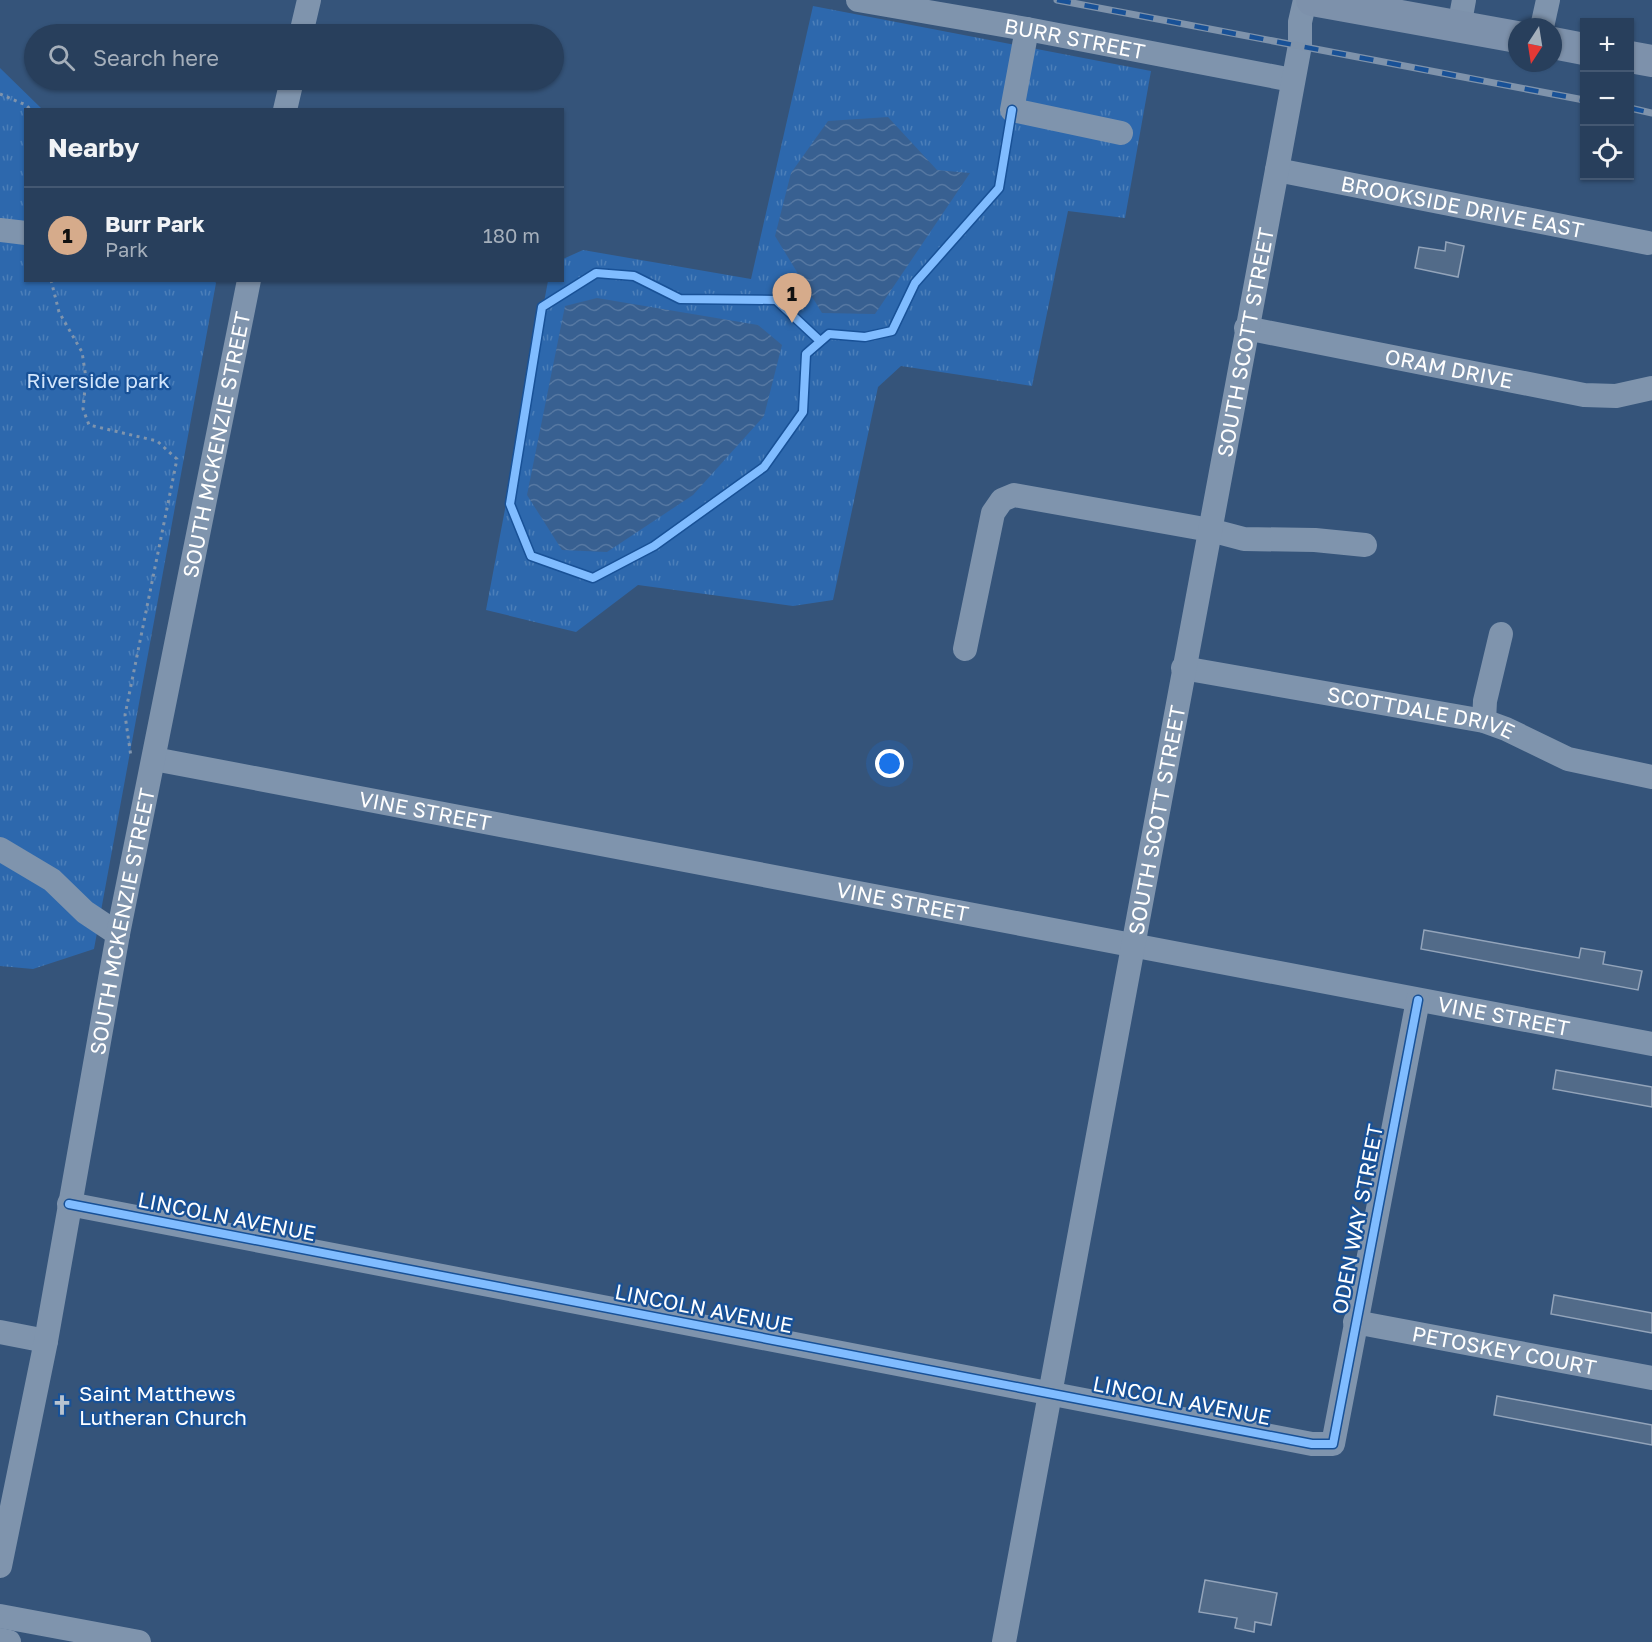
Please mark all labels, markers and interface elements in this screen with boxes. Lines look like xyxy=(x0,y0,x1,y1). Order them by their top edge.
street label: BURR STREET xyxy=(1002,12,1147,64)
north arrow xyxy=(1508,18,1562,72)
map controls xyxy=(1580,18,1634,180)
button: + xyxy=(1580,18,1634,72)
search box xyxy=(24,24,564,90)
icon: search xyxy=(45,41,78,74)
text: Search here xyxy=(93,44,219,71)
button: − xyxy=(1580,72,1634,126)
button: locate xyxy=(1580,126,1634,180)
text: Nearby xyxy=(48,132,139,163)
street label: BROOKSIDE DRIVE EAST xyxy=(1339,170,1586,243)
text: Burr Park xyxy=(105,210,205,237)
text: 1 xyxy=(62,223,73,247)
text: 180 m xyxy=(483,223,540,247)
street label: SOUTH SCOTT STREET xyxy=(1211,225,1279,459)
text: Park xyxy=(105,237,148,261)
pin: 1 xyxy=(772,274,812,323)
street label: SOUTH MCKENZIE STREET xyxy=(177,309,255,580)
street label: ORAM DRIVE xyxy=(1383,343,1515,394)
park label: Riverside park xyxy=(26,367,170,393)
street label: SCOTTDALE DRIVE xyxy=(1325,681,1519,744)
street label: SOUTH SCOTT STREET xyxy=(1122,703,1190,937)
your location xyxy=(875,749,904,778)
street label: VINE STREET xyxy=(357,785,493,836)
street label: SOUTH MCKENZIE STREET xyxy=(84,786,160,1057)
street label: VINE STREET xyxy=(834,876,971,927)
street label: VINE STREET xyxy=(1435,990,1572,1041)
street label: ODEN WAY STREET xyxy=(1326,1122,1388,1316)
street label: LINCOLN AVENUE xyxy=(136,1186,318,1246)
street label: LINCOLN AVENUE xyxy=(613,1278,795,1338)
street label: PETOSKEY COURT xyxy=(1410,1320,1599,1380)
street label: LINCOLN AVENUE xyxy=(1091,1370,1273,1430)
place label: Saint Matthews Lutheran Church xyxy=(79,1380,247,1430)
church icon: Saint Matthews Lutheran Church xyxy=(50,1393,74,1417)

